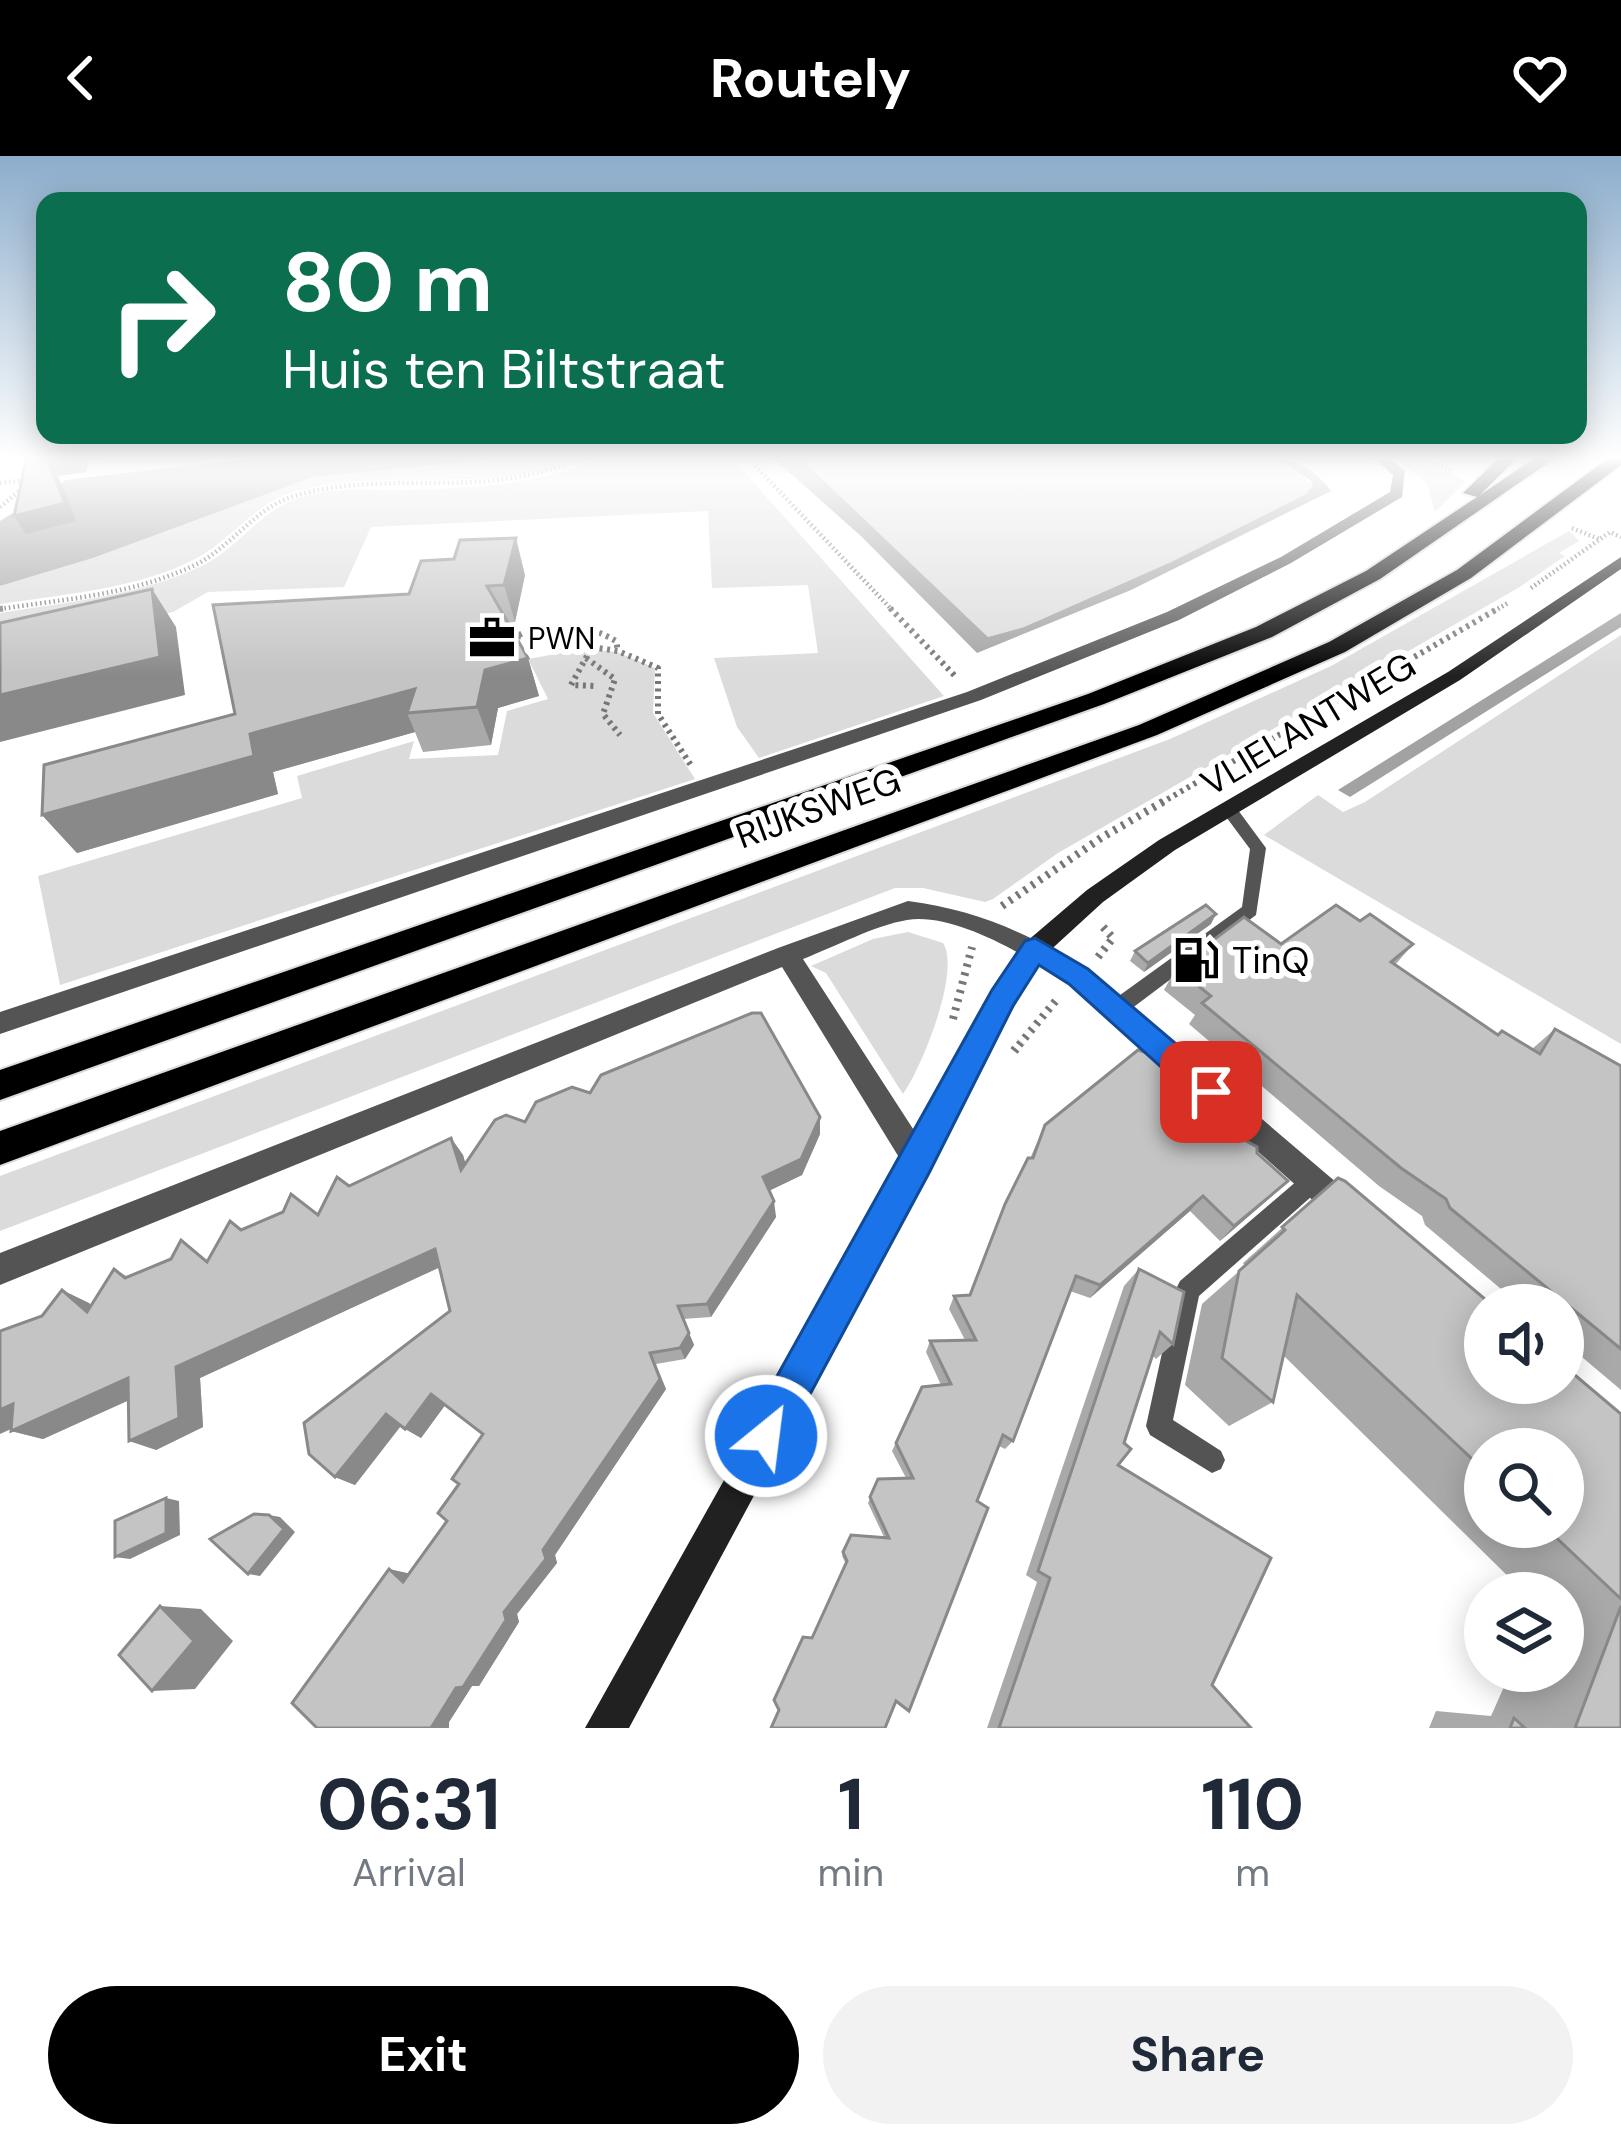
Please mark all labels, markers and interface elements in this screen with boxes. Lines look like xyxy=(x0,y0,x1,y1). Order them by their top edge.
text: Routely xyxy=(710,43,911,114)
icon: back xyxy=(48,45,114,111)
icon: heart xyxy=(1507,45,1573,111)
text: 80 m xyxy=(282,228,493,337)
icon: right xyxy=(84,240,240,396)
text: Huis ten Biltstraat xyxy=(282,334,726,405)
office icon: PWN xyxy=(467,613,517,663)
place label: PWN xyxy=(528,619,595,658)
street label: VLIELANTWEG xyxy=(1192,641,1424,807)
street label: RIJKSWEG xyxy=(729,757,907,859)
fuel station icon: TinQ xyxy=(1171,935,1221,985)
place label: TinQ xyxy=(1232,937,1309,984)
pin xyxy=(1160,1041,1262,1143)
icon: arrive xyxy=(1178,1059,1244,1125)
map controls xyxy=(1464,1284,1584,1692)
button: sound xyxy=(1464,1284,1584,1404)
position arrow xyxy=(703,1373,829,1499)
button: search xyxy=(1464,1428,1584,1548)
button: layers xyxy=(1464,1572,1584,1692)
text: 06:31 xyxy=(317,1758,501,1851)
text: 1 xyxy=(838,1758,864,1851)
text: 110 xyxy=(1201,1758,1304,1851)
text: Arrival xyxy=(352,1847,466,1898)
text: min xyxy=(818,1847,884,1898)
text: m xyxy=(1235,1847,1270,1898)
button: Exit xyxy=(48,1986,799,2124)
button: Share xyxy=(823,1986,1573,2124)

